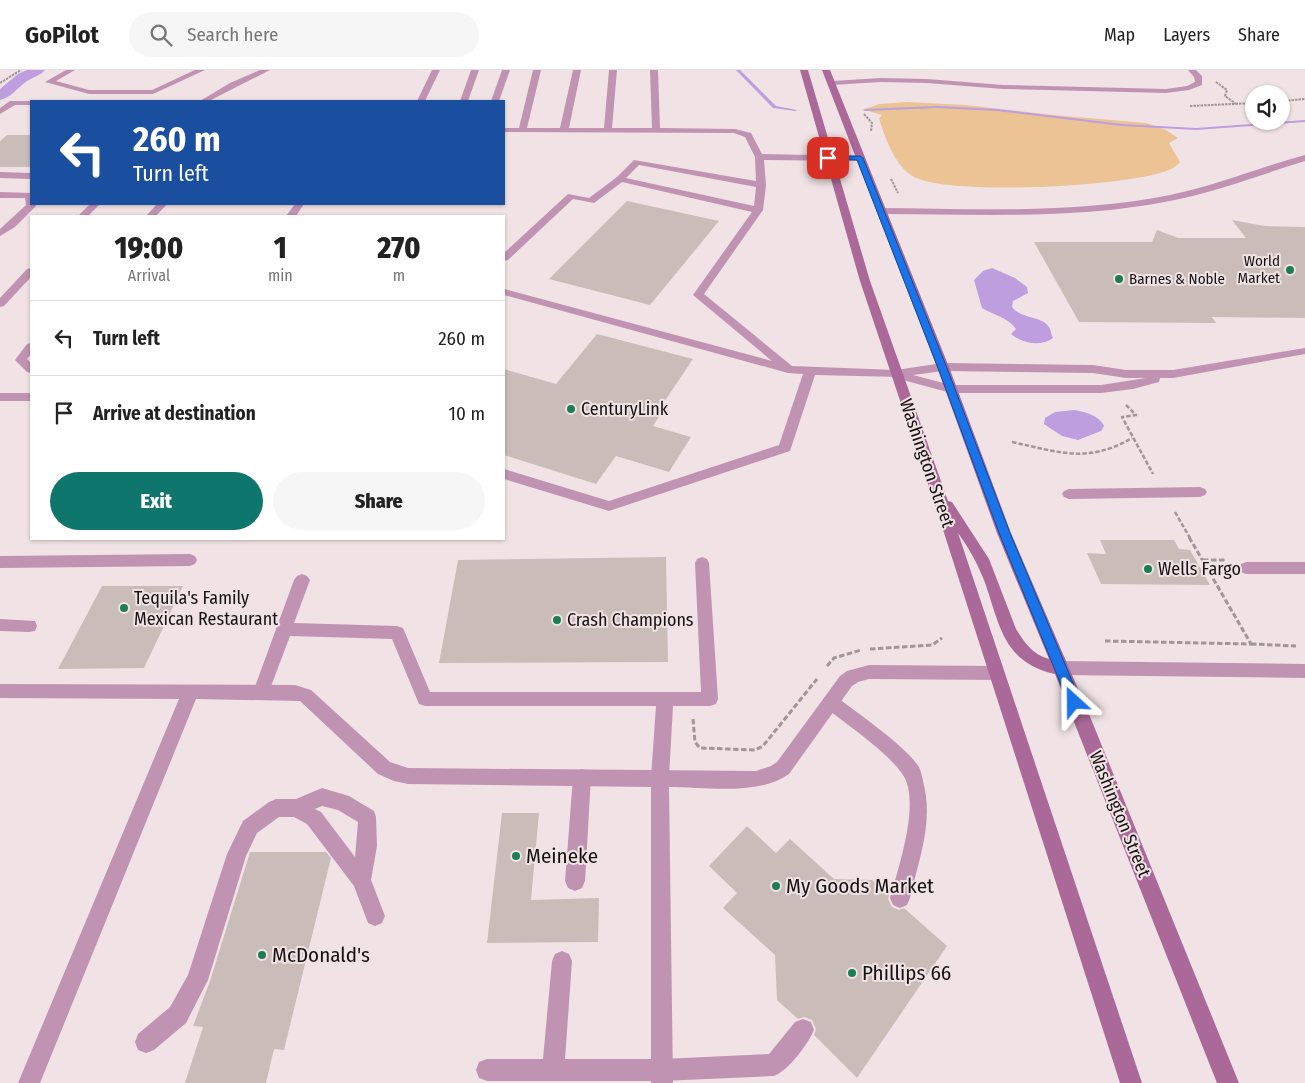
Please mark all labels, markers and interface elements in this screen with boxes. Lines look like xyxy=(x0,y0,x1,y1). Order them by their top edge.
search box xyxy=(129,12,479,57)
text: GoPilot xyxy=(25,21,99,49)
icon: search xyxy=(147,21,175,49)
text: Search here xyxy=(187,23,279,46)
text: Map xyxy=(1104,24,1135,46)
text: Layers xyxy=(1163,24,1210,46)
text: Share xyxy=(1238,24,1280,46)
map controls xyxy=(1245,85,1290,130)
button: sound xyxy=(1245,85,1290,130)
text: 260 m xyxy=(133,118,221,160)
icon: left xyxy=(50,120,115,185)
pin xyxy=(807,137,849,179)
icon: arrive xyxy=(814,144,842,172)
text: Turn left xyxy=(133,160,209,187)
text: 19:00 xyxy=(114,230,183,266)
text: 1 xyxy=(274,230,287,266)
text: 270 xyxy=(377,230,421,266)
place label: World Market xyxy=(1238,252,1280,287)
marker: World Market xyxy=(1284,264,1296,276)
text: Arrival xyxy=(128,266,170,285)
text: min xyxy=(268,266,293,285)
text: m xyxy=(393,266,405,285)
place label: Barnes & Noble xyxy=(1129,270,1225,288)
marker: Barnes & Noble xyxy=(1113,273,1125,285)
icon: left xyxy=(50,324,78,352)
text: Turn left xyxy=(93,327,160,350)
text: 260 m xyxy=(438,327,485,350)
street label: Washington Street xyxy=(895,396,959,530)
place label: CenturyLink xyxy=(581,398,669,420)
icon: arrive xyxy=(50,399,78,427)
text: Arrive at destination xyxy=(93,402,256,425)
text: 10 m xyxy=(449,402,485,425)
marker: CenturyLink xyxy=(565,403,577,415)
button: Exit xyxy=(50,472,263,530)
button: Share xyxy=(273,472,485,530)
place label: Wells Fargo xyxy=(1158,558,1241,580)
marker: Wells Fargo xyxy=(1142,563,1154,575)
place label: Tequila's Family Mexican Restaurant xyxy=(134,587,278,630)
marker: Tequila's Family Mexican Restaurant xyxy=(118,602,130,614)
place label: Crash Champions xyxy=(567,609,694,631)
marker: Crash Champions xyxy=(551,614,563,626)
position arrow xyxy=(1047,675,1099,727)
street label: Washington Street xyxy=(1085,748,1155,881)
place label: Meineke xyxy=(526,843,598,869)
marker: Meineke xyxy=(510,850,522,862)
place label: My Goods Market xyxy=(786,873,934,899)
marker: My Goods Market xyxy=(770,880,782,892)
place label: McDonald's xyxy=(272,942,370,968)
marker: McDonald's xyxy=(256,949,268,961)
place label: Phillips 66 xyxy=(862,960,951,986)
marker: Phillips 66 xyxy=(846,967,858,979)

